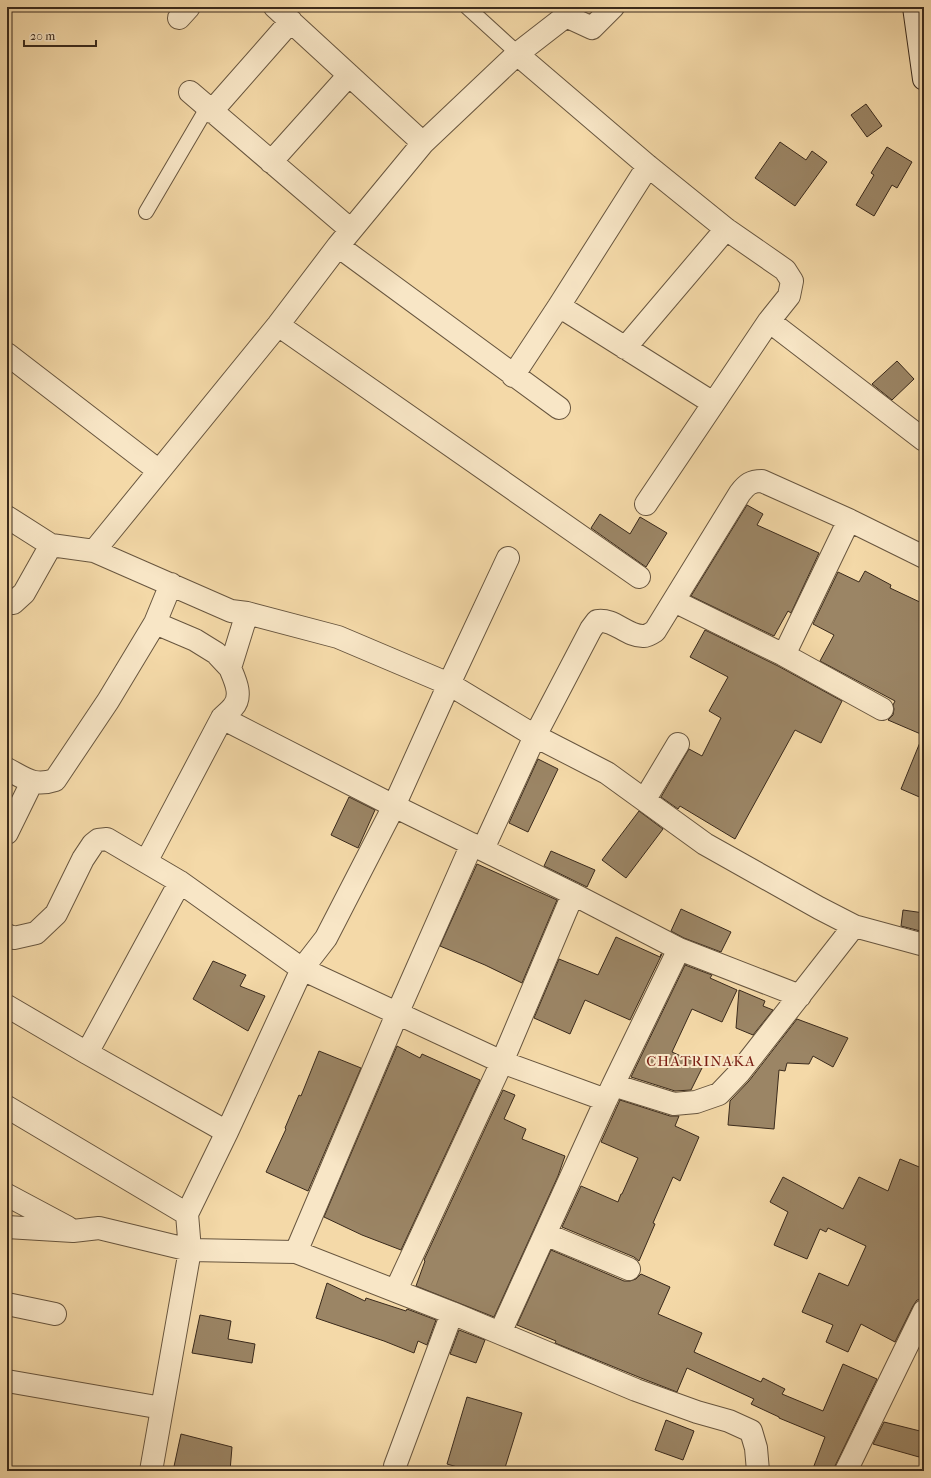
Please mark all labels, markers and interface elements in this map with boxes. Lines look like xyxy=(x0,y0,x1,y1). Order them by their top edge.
scale bar xyxy=(24,22,96,48)
text: 20 m xyxy=(30,29,55,43)
district label: CHATRINAKA xyxy=(646,1052,756,1070)

